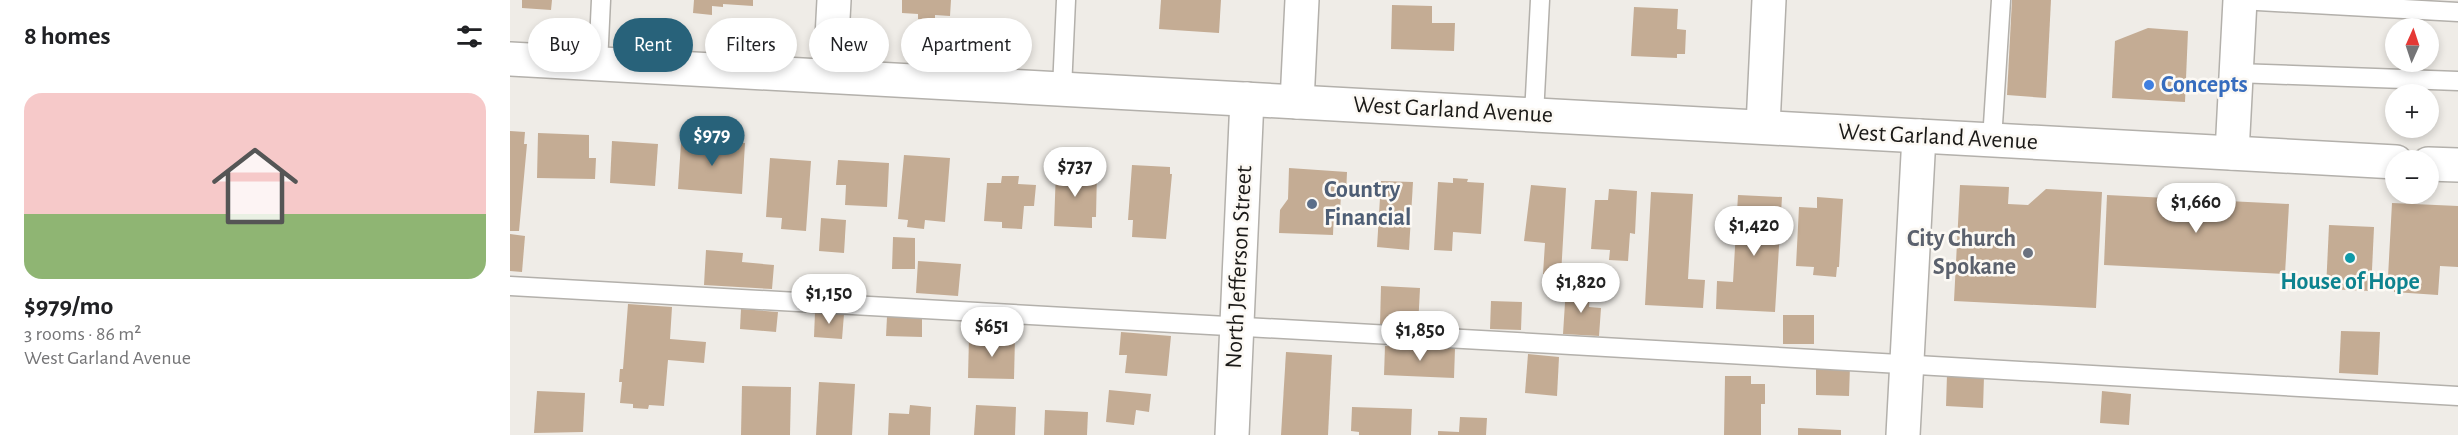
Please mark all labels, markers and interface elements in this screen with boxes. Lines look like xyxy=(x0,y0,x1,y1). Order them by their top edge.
chip: Buy xyxy=(528,18,601,72)
chip: Rent xyxy=(613,18,693,72)
chip: Filters xyxy=(705,18,797,72)
chip: New xyxy=(809,18,889,72)
chip: Apartment xyxy=(901,18,1032,72)
north arrow xyxy=(2385,18,2439,72)
map controls xyxy=(2385,18,2439,204)
icon: filters xyxy=(453,20,486,53)
text: 8 homes xyxy=(24,23,111,49)
place label: Concepts xyxy=(2161,73,2248,97)
marker: Concepts xyxy=(2142,78,2156,92)
button: + xyxy=(2385,84,2439,138)
street label: West Garland Avenue xyxy=(1352,93,1554,127)
pin: $979 xyxy=(676,116,748,167)
street label: West Garland Avenue xyxy=(1837,120,2039,154)
text: $979 xyxy=(694,125,730,145)
icon: home xyxy=(201,132,309,240)
pin: $737 xyxy=(1039,147,1111,198)
button: − xyxy=(2385,150,2439,204)
text: $737 xyxy=(1058,156,1092,176)
street label: North Jefferson Street xyxy=(1222,164,1256,369)
place label: Country Financial xyxy=(1324,178,1411,230)
pin: $1,660 xyxy=(2147,183,2245,234)
text: $1,660 xyxy=(2171,192,2221,212)
marker: Country Financial xyxy=(1305,197,1319,211)
pin: $1,420 xyxy=(1705,206,1803,257)
text: $1,420 xyxy=(1729,215,1779,235)
place label: City Church Spokane xyxy=(1907,227,2016,279)
marker: City Church Spokane xyxy=(2021,246,2035,260)
marker: House of Hope xyxy=(2343,251,2357,265)
pin: $1,820 xyxy=(1532,263,1630,314)
place label: House of Hope xyxy=(2280,270,2420,294)
text: $1,820 xyxy=(1556,272,1606,292)
pin: $1,150 xyxy=(780,274,878,325)
text: $1,150 xyxy=(805,283,853,303)
text: $979/mo xyxy=(24,293,113,319)
pin: $651 xyxy=(956,307,1028,358)
pin: $1,850 xyxy=(1371,311,1469,362)
text: $651 xyxy=(975,316,1009,336)
text: $1,850 xyxy=(1395,320,1445,340)
text: 3 rooms · 86 m² xyxy=(24,324,141,344)
text: West Garland Avenue xyxy=(24,348,191,368)

